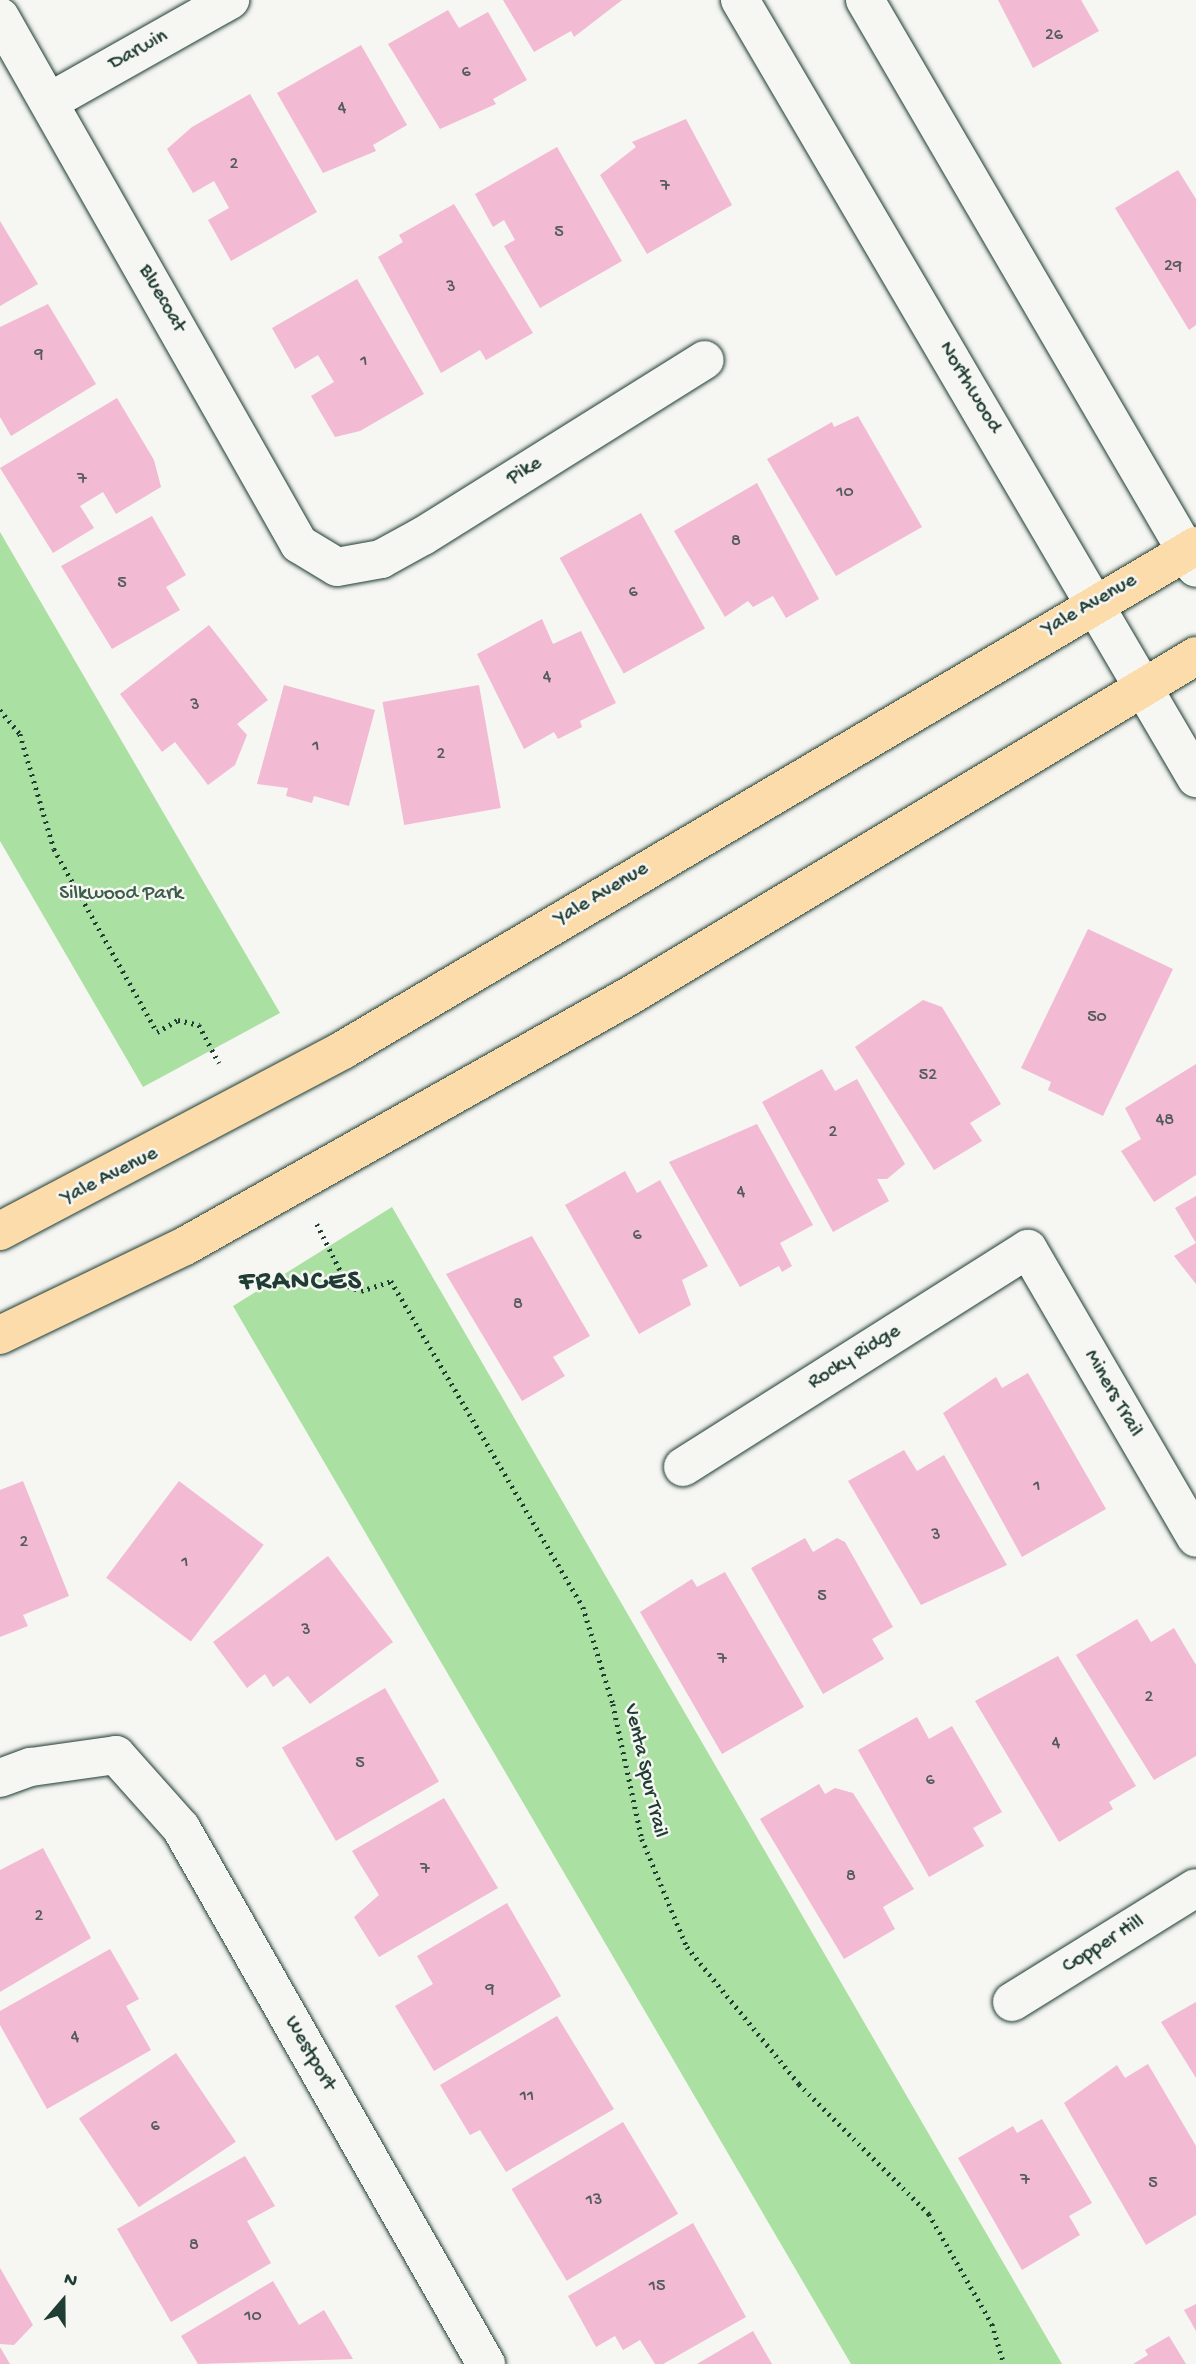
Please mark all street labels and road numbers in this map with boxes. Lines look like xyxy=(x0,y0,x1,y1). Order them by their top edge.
street label: Darwin xyxy=(105,25,173,77)
street label: Bluecoat xyxy=(132,261,190,337)
street label: Northwood xyxy=(932,338,1006,438)
street label: Pike xyxy=(503,452,547,492)
street label: Yale Avenue xyxy=(1038,569,1142,643)
street label: Yale Avenue xyxy=(551,857,653,933)
street label: Yale Avenue xyxy=(58,1142,162,1212)
street label: Rocky Ridge xyxy=(804,1320,906,1396)
street label: Miners Trail xyxy=(1077,1346,1147,1442)
street label: Venta Spur Trail xyxy=(616,1702,672,1840)
street label: Copper Hill xyxy=(1058,1910,1150,1980)
street label: Westport xyxy=(278,2012,340,2096)

